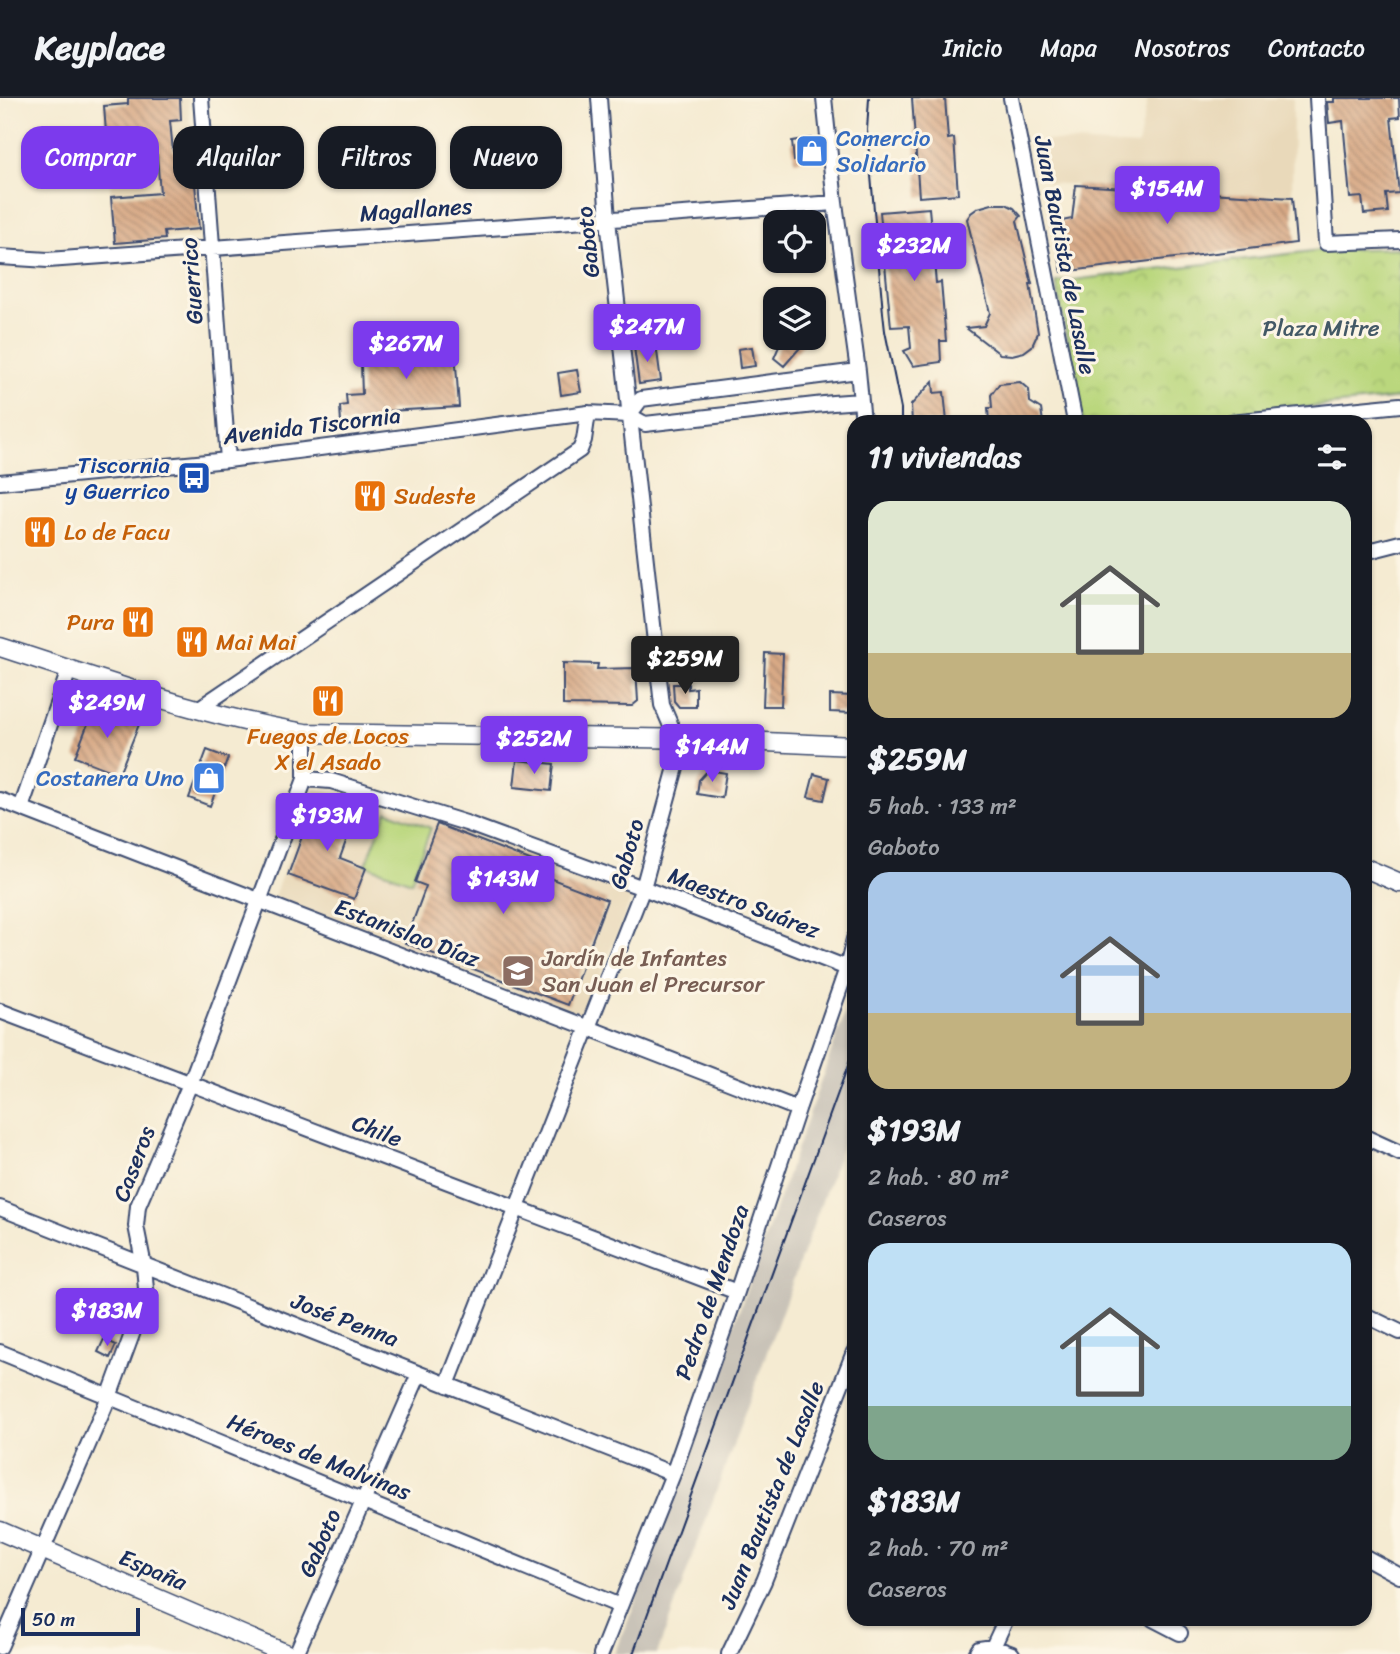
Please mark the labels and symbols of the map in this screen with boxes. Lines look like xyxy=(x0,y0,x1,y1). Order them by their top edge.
place label: Comercio Solidario xyxy=(836,118,931,185)
street label: Juan Bautista de Lasalle xyxy=(1021,131,1108,378)
shop icon: Comercio Solidario xyxy=(793,132,831,170)
pin: $154M xyxy=(1118,166,1216,226)
street label: Magallanes xyxy=(358,186,474,234)
street label: Gaboto xyxy=(564,204,612,280)
pin: $232M xyxy=(865,223,963,283)
street label: Guerrico xyxy=(168,236,215,326)
pin: $247M xyxy=(598,304,696,364)
park label: Plaza Mitre xyxy=(1262,308,1380,349)
pin: $267M xyxy=(357,322,455,381)
street label: Avenida Tiscornia xyxy=(220,395,403,457)
place label: Tiscornia y Guerrico xyxy=(65,445,170,512)
bus stop icon: Tiscornia y Guerrico xyxy=(175,459,213,497)
place label: Sudeste xyxy=(394,476,476,517)
restaurant icon: Sudeste xyxy=(351,477,389,515)
place label: Lo de Facu xyxy=(64,512,171,553)
restaurant icon: Lo de Facu xyxy=(21,513,59,551)
place label: Pura xyxy=(67,602,114,643)
restaurant icon: Pura xyxy=(119,603,157,641)
place label: Mai Mai xyxy=(216,622,297,663)
restaurant icon: Mai Mai xyxy=(173,623,211,661)
pin: $259M xyxy=(636,636,734,696)
pin: $249M xyxy=(58,680,156,740)
restaurant icon: Fuegos de Locos X el Asado xyxy=(309,682,347,720)
place label: Fuegos de Locos X el Asado xyxy=(247,716,409,783)
pin: $252M xyxy=(485,716,583,776)
pin: $144M xyxy=(663,724,761,784)
place label: Costanera Uno xyxy=(36,758,184,799)
shop icon: Costanera Uno xyxy=(190,759,228,797)
pin: $193M xyxy=(278,794,376,853)
street label: Gaboto xyxy=(597,814,657,894)
street label: Maestro Suárez xyxy=(662,855,827,951)
pin: $143M xyxy=(454,856,552,916)
street label: Estanislao Díaz xyxy=(328,886,487,980)
place label: Jardín de Infantes San Juan el Precursor xyxy=(541,938,765,1005)
school or university icon: Jardín de Infantes San Juan el Precursor xyxy=(499,952,537,990)
street label: Chile xyxy=(346,1103,408,1159)
street label: Caseros xyxy=(101,1119,167,1208)
street label: Pedro de Mendoza xyxy=(663,1198,761,1385)
street label: José Penna xyxy=(284,1280,405,1359)
pin: $183M xyxy=(58,1288,156,1348)
street label: Juan Bautista de Lasalle xyxy=(707,1374,837,1616)
street label: Héroes de Malvinas xyxy=(221,1401,418,1513)
street label: Gaboto xyxy=(287,1502,353,1584)
street label: España xyxy=(112,1537,194,1603)
scale bar xyxy=(21,1605,140,1637)

